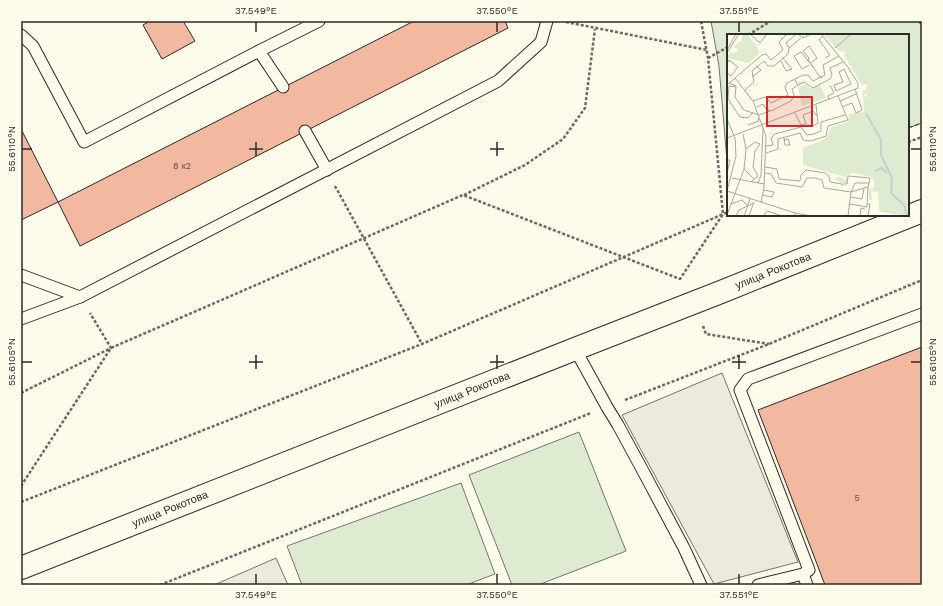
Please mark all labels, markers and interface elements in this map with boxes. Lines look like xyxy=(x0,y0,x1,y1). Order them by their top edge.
text: 37.549°E xyxy=(235,5,277,16)
text: 37.550°E xyxy=(476,5,518,16)
text: 37.551°E xyxy=(719,5,759,16)
inset map xyxy=(727,34,909,216)
text: 55.6110°N xyxy=(6,126,17,172)
text: 55.6110°N xyxy=(927,126,938,172)
house number: 8 к2 xyxy=(173,161,191,171)
street label: улица Рокотова xyxy=(733,250,814,292)
text: 55.6105°N xyxy=(6,338,17,386)
text: 55.6105°N xyxy=(927,338,938,386)
street label: улица Рокотова xyxy=(432,369,513,411)
street label: улица Рокотова xyxy=(130,488,211,530)
house number: 5 xyxy=(854,493,860,503)
text: 37.549°E xyxy=(235,589,277,600)
text: 37.550°E xyxy=(476,589,518,600)
text: 37.551°E xyxy=(719,589,759,600)

